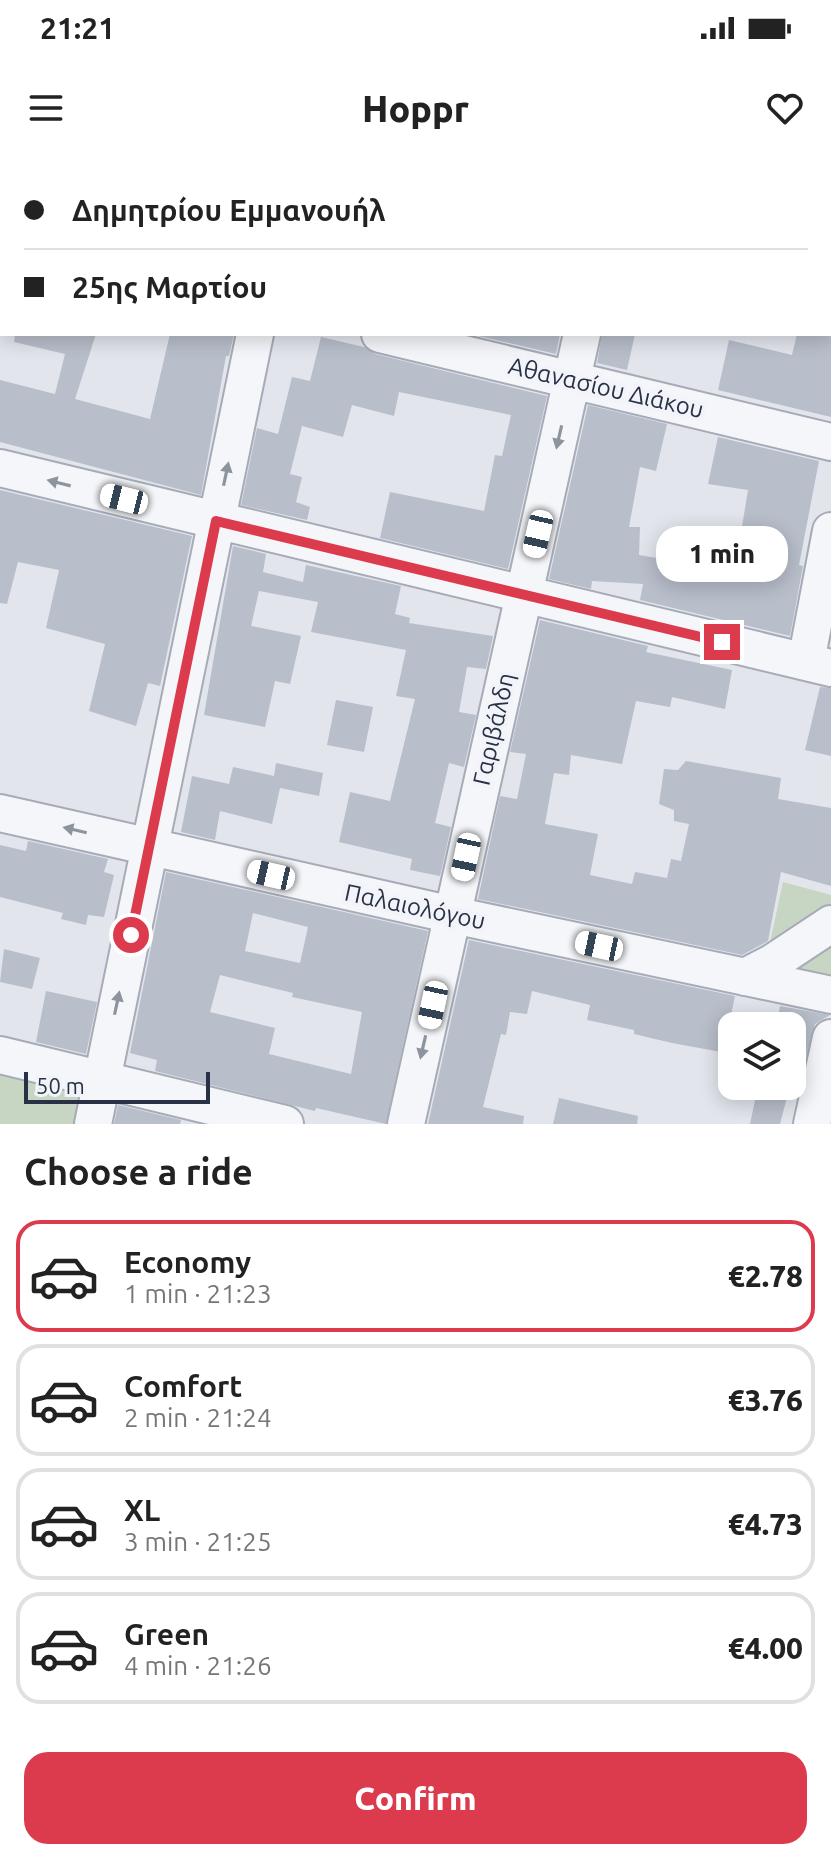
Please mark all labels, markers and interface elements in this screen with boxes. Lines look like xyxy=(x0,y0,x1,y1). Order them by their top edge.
text: 21:21 xyxy=(40,11,115,45)
icon: menu xyxy=(24,86,68,130)
icon: heart xyxy=(763,86,807,130)
text: Hoppr xyxy=(362,88,469,129)
text: Δημητρίου Εμμανουήλ xyxy=(72,193,385,227)
text: 25ης Μαρτίου xyxy=(72,270,267,304)
street label: Αθανασίου Διάκου xyxy=(506,352,706,423)
one-way arrow xyxy=(552,425,565,450)
one-way arrow xyxy=(220,461,233,486)
one-way arrow xyxy=(46,476,71,489)
car xyxy=(98,482,150,516)
car xyxy=(521,508,555,560)
callout: 1 min xyxy=(656,526,788,582)
text: 1 min xyxy=(689,539,755,568)
route end xyxy=(704,624,740,660)
street label: Γαριβάλδη xyxy=(467,670,520,788)
one-way arrow xyxy=(62,824,87,836)
car xyxy=(449,831,483,883)
car xyxy=(245,858,297,892)
street label: Παλαιολόγου xyxy=(342,878,488,935)
route start xyxy=(113,917,149,953)
car xyxy=(573,929,625,963)
car xyxy=(416,979,450,1031)
one-way arrow xyxy=(112,990,124,1015)
map controls xyxy=(718,1012,806,1100)
button: layers xyxy=(718,1012,806,1100)
one-way arrow xyxy=(417,1034,429,1059)
scale bar xyxy=(24,1068,210,1104)
text: 50 m xyxy=(36,1073,85,1098)
text: Choose a ride xyxy=(24,1151,253,1192)
icon: car xyxy=(28,1240,100,1312)
text: Economy xyxy=(124,1245,251,1279)
text: €2.78 xyxy=(728,1259,803,1293)
text: 1 min · 21:23 xyxy=(124,1279,272,1308)
icon: car xyxy=(28,1364,100,1436)
text: Comfort xyxy=(124,1369,242,1403)
text: €3.76 xyxy=(728,1383,803,1417)
text: 2 min · 21:24 xyxy=(124,1403,272,1432)
icon: car xyxy=(28,1488,100,1560)
text: XL xyxy=(124,1493,160,1527)
text: €4.73 xyxy=(728,1507,803,1541)
text: 3 min · 21:25 xyxy=(124,1527,272,1556)
icon: car xyxy=(28,1612,100,1684)
text: Green xyxy=(124,1617,209,1651)
text: €4.00 xyxy=(728,1631,803,1665)
text: 4 min · 21:26 xyxy=(124,1651,272,1680)
button: Confirm xyxy=(24,1752,807,1844)

